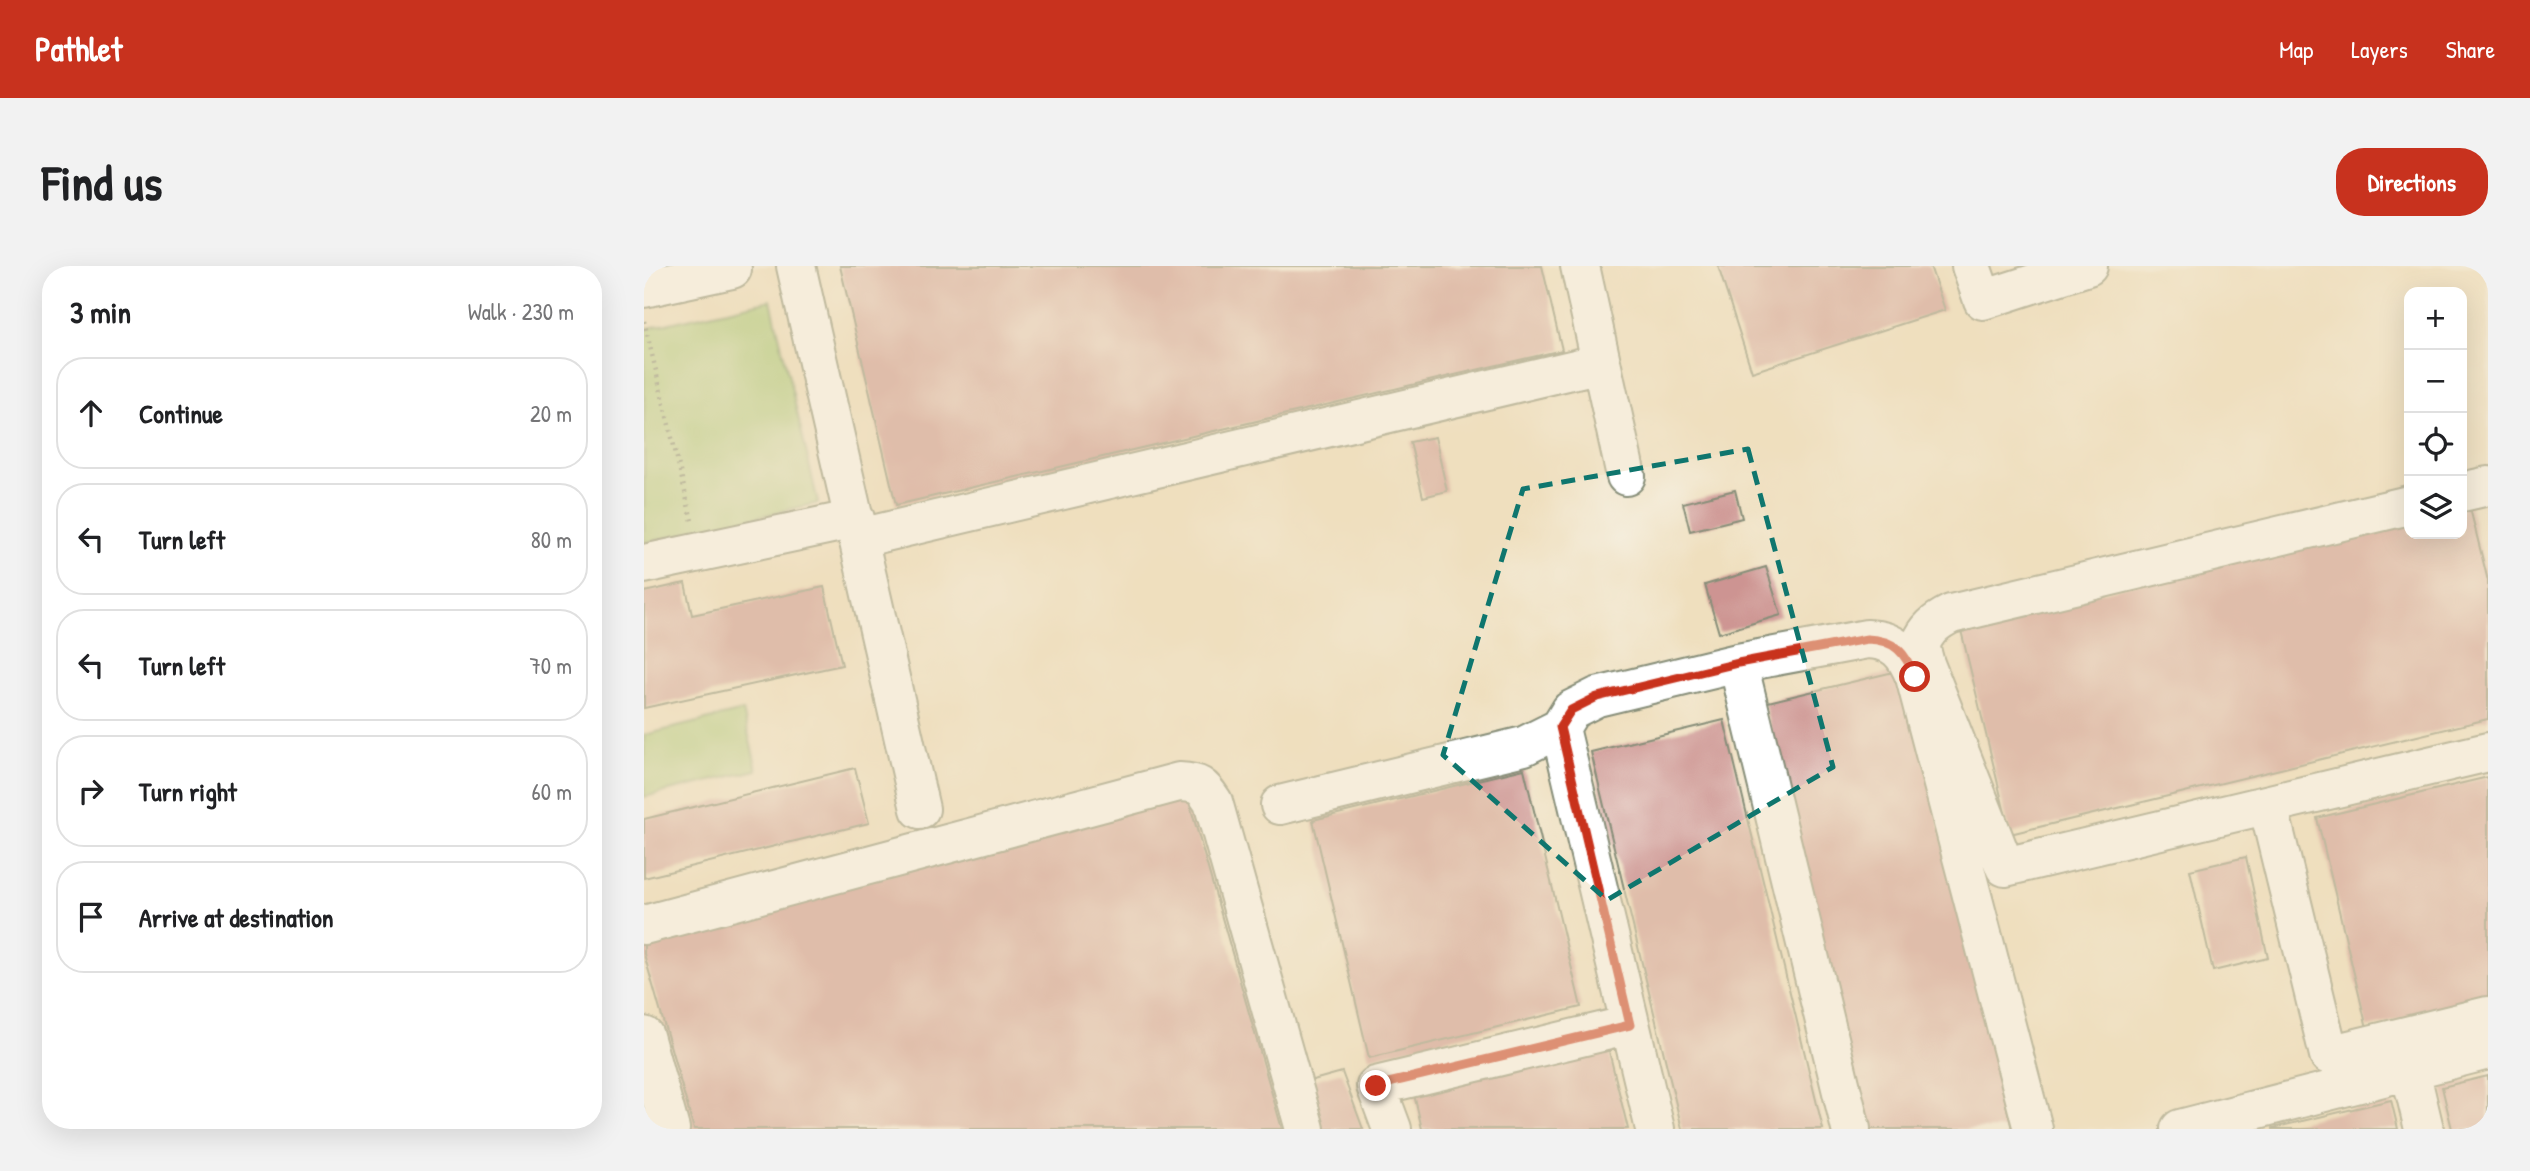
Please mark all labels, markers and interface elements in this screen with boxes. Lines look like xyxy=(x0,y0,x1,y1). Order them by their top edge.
text: Pathlet xyxy=(35,27,122,71)
text: Map xyxy=(2279,33,2313,65)
text: Layers xyxy=(2351,33,2408,65)
text: Share xyxy=(2446,33,2495,65)
button: Directions xyxy=(2336,148,2488,216)
text: Find us xyxy=(42,149,162,215)
map controls xyxy=(2404,287,2467,539)
button: + xyxy=(2404,287,2467,350)
text: 3 min xyxy=(70,292,131,332)
text: Walk · 230 m xyxy=(468,296,574,327)
button: − xyxy=(2404,350,2467,413)
icon: ahead xyxy=(72,394,110,432)
text: Continue xyxy=(139,396,223,431)
text: 20 m xyxy=(530,398,572,429)
button: locate xyxy=(2404,413,2467,476)
button: layers xyxy=(2404,476,2467,539)
icon: left xyxy=(72,520,110,558)
text: Turn left xyxy=(139,522,225,557)
text: 80 m xyxy=(531,524,572,555)
icon: left xyxy=(72,646,110,684)
text: Turn left xyxy=(139,648,225,683)
text: 70 m xyxy=(529,650,572,681)
route start xyxy=(1899,661,1930,692)
icon: right xyxy=(72,772,110,810)
text: Turn right xyxy=(139,774,237,809)
text: 60 m xyxy=(532,776,572,807)
icon: arrive xyxy=(72,898,110,936)
text: Arrive at destination xyxy=(139,900,334,935)
route end xyxy=(1360,1070,1391,1101)

